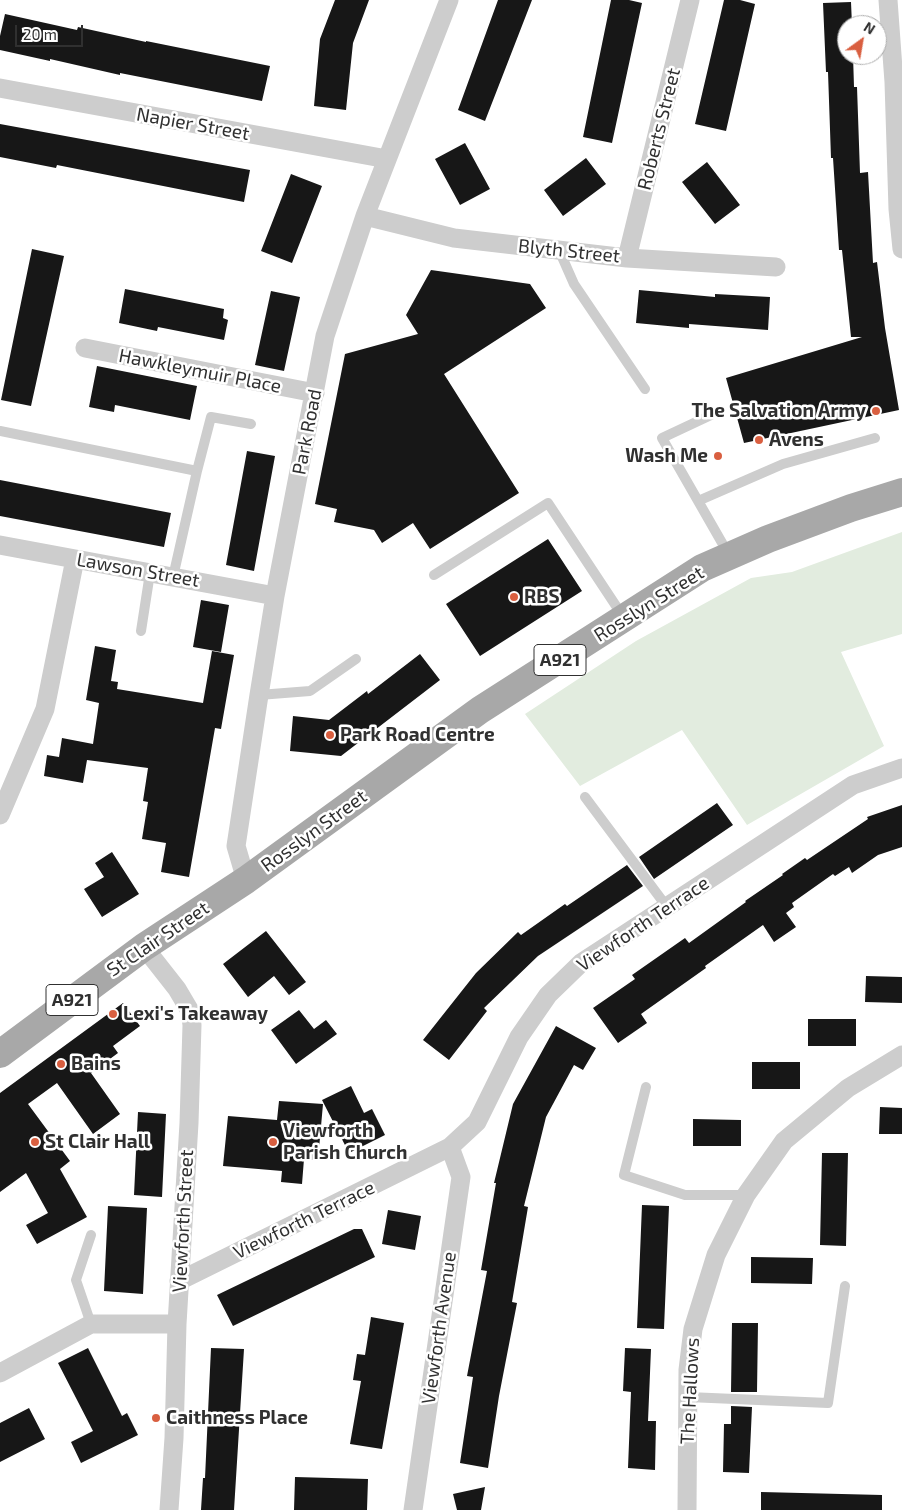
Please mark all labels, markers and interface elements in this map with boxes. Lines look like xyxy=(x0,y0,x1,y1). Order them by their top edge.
scale bar xyxy=(18,15,85,47)
north arrow xyxy=(837,15,887,65)
text: N xyxy=(861,18,878,38)
text: 20 m xyxy=(23,25,57,43)
street label: Roberts Street xyxy=(633,66,685,192)
street label: Napier Street xyxy=(135,103,251,145)
street label: Blyth Street xyxy=(517,234,621,268)
street label: Hawkleymuir Place xyxy=(117,344,283,398)
street label: Park Road xyxy=(288,387,326,477)
place label: The Salvation Army xyxy=(691,400,866,422)
marker: The Salvation Army xyxy=(870,405,882,417)
place label: Avens xyxy=(769,429,824,451)
marker: Avens xyxy=(753,434,765,446)
place label: Wash Me xyxy=(625,445,708,467)
marker: Wash Me xyxy=(712,450,724,462)
street label: Lawson Street xyxy=(75,548,201,592)
street label: Rosslyn Street xyxy=(590,561,708,647)
place label: RBS xyxy=(524,586,560,608)
marker: RBS xyxy=(508,591,520,603)
road number: A921 xyxy=(534,644,586,676)
place label: Park Road Centre xyxy=(340,724,495,746)
marker: Park Road Centre xyxy=(324,729,336,741)
street label: Rosslyn Street xyxy=(257,785,371,877)
street label: Viewforth Terrace xyxy=(573,871,713,977)
street label: St Clair Street xyxy=(103,896,213,982)
road number: A921 xyxy=(46,984,98,1016)
place label: Lexi's Takeaway xyxy=(123,1003,268,1025)
marker: Lexi's Takeaway xyxy=(107,1008,119,1020)
place label: Bains xyxy=(71,1053,121,1075)
marker: Bains xyxy=(55,1058,67,1070)
place label: Viewforth Parish Church xyxy=(283,1120,407,1164)
place label: St Clair Hall xyxy=(45,1131,150,1153)
marker: St Clair Hall xyxy=(29,1136,41,1148)
marker: Viewforth Parish Church xyxy=(267,1136,279,1148)
street label: Viewforth Street xyxy=(168,1149,198,1293)
street label: Viewforth Terrace xyxy=(230,1176,378,1264)
street label: Viewforth Avenue xyxy=(417,1250,461,1406)
street label: The Hallows xyxy=(676,1337,704,1445)
place label: Caithness Place xyxy=(166,1407,308,1429)
marker: Caithness Place xyxy=(150,1412,162,1424)

